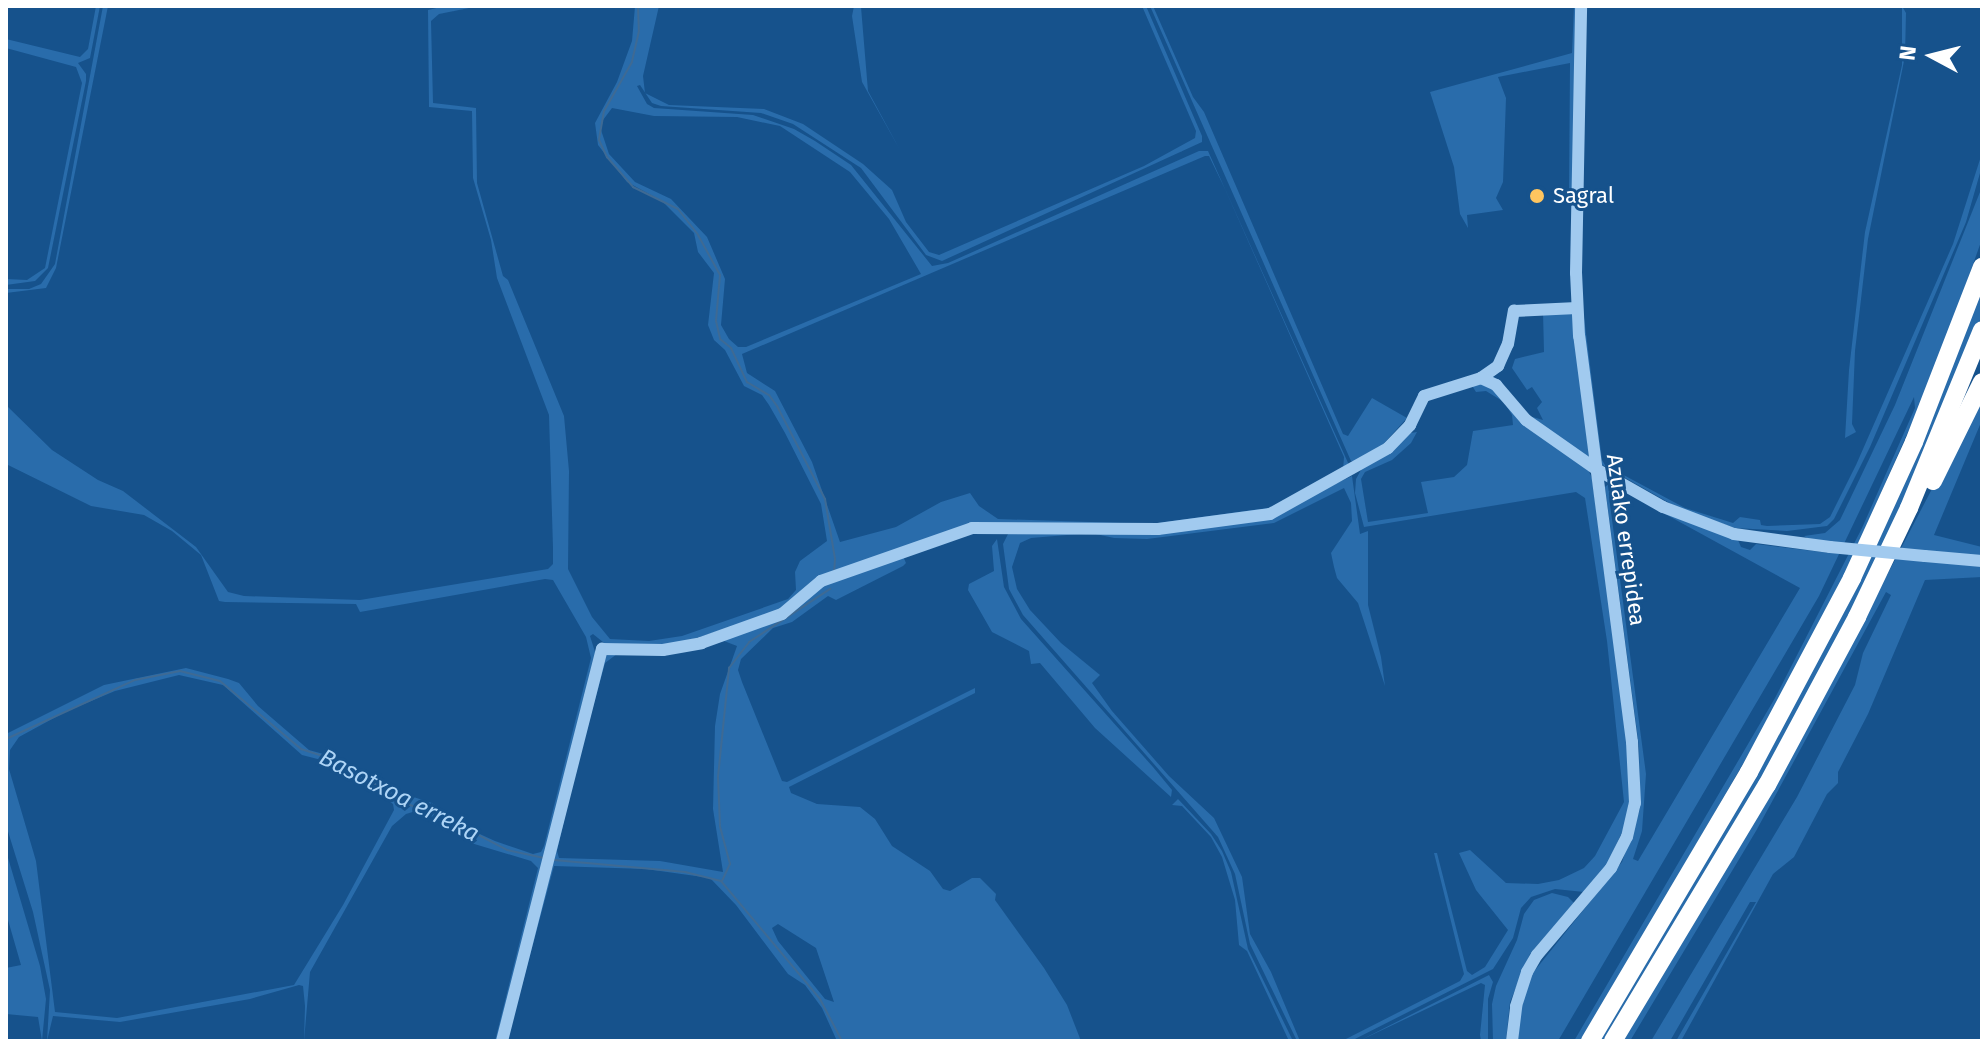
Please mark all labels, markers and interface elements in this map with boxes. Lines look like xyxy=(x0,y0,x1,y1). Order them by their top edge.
north arrow xyxy=(1892,16,1972,96)
text: N xyxy=(1893,44,1922,62)
place label: Sagral xyxy=(1553,183,1614,209)
marker: Sagral xyxy=(1528,187,1546,205)
street label: Azuako errepidea xyxy=(1601,453,1651,627)
water label: Basotxoa erreka xyxy=(314,743,484,849)

